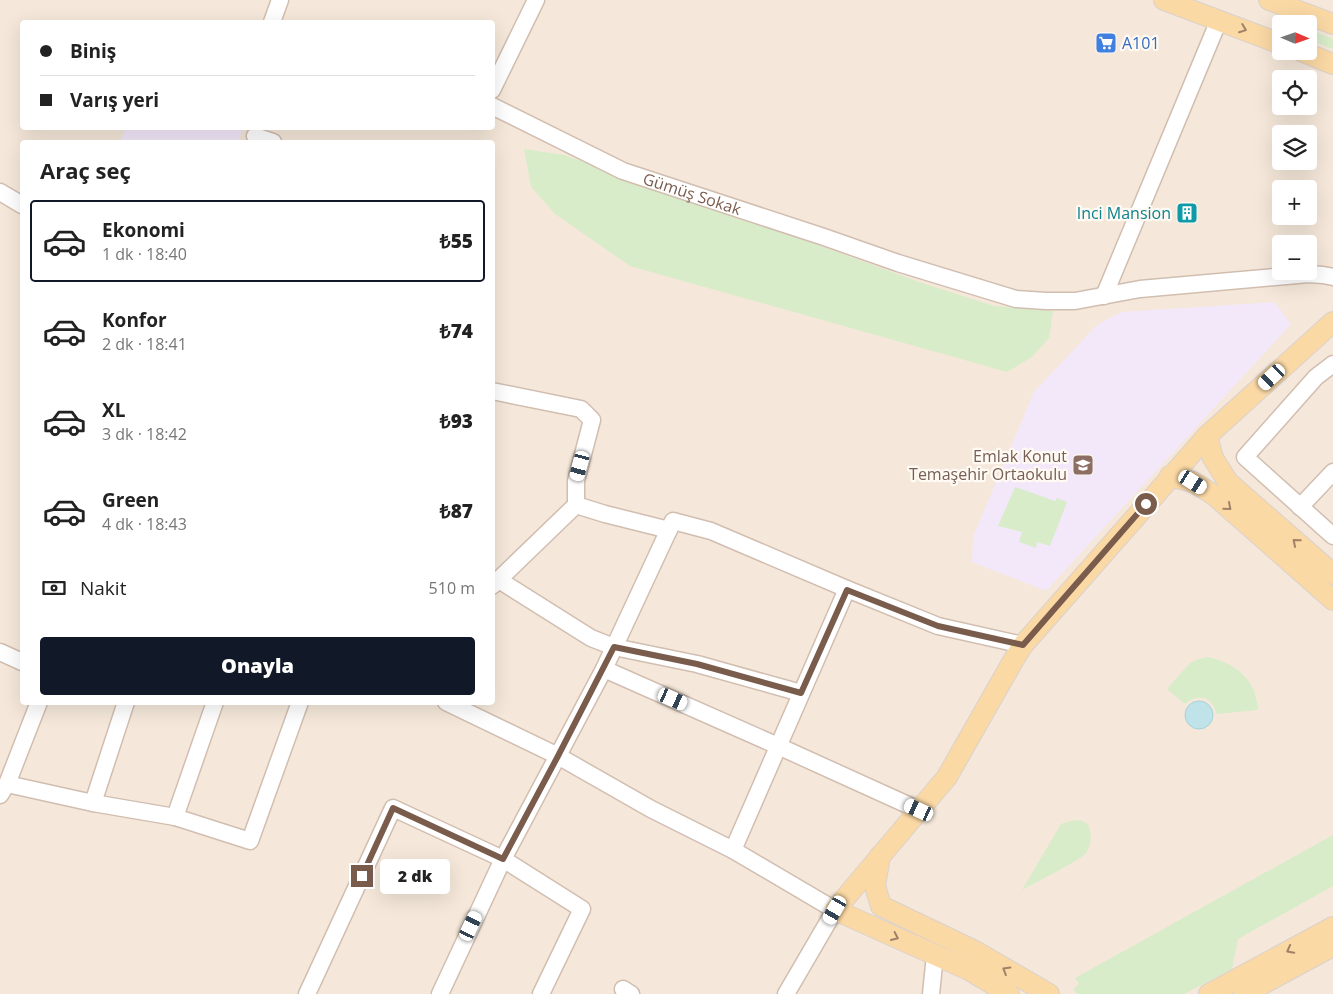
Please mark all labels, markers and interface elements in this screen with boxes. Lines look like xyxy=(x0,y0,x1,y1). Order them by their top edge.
north arrow xyxy=(1272,15,1318,60)
map controls xyxy=(1272,15,1317,280)
one-way arrow xyxy=(1238,23,1247,33)
supermarket icon: A101 xyxy=(1094,31,1118,55)
place label: A101 xyxy=(1122,32,1160,54)
text: Biniş xyxy=(70,38,116,64)
button: locate xyxy=(1272,70,1317,115)
text: Varış yeri xyxy=(70,87,159,113)
button: layers xyxy=(1272,125,1317,170)
text: Araç seç xyxy=(40,155,131,185)
street label: Gümüş Sokak xyxy=(640,167,745,220)
button: + xyxy=(1272,180,1317,225)
building icon: Inci Mansion xyxy=(1175,201,1199,225)
place label: Inci Mansion xyxy=(1077,202,1171,224)
text: Ekonomi xyxy=(102,217,185,243)
icon: car xyxy=(42,219,87,264)
text: ₺55 xyxy=(440,228,473,254)
button: − xyxy=(1272,235,1317,280)
text: 1 dk · 18:40 xyxy=(102,243,187,265)
text: Konfor xyxy=(102,307,167,333)
icon: car xyxy=(42,309,87,354)
text: ₺74 xyxy=(440,318,473,344)
text: 2 dk · 18:41 xyxy=(102,333,187,355)
car xyxy=(1255,361,1288,393)
text: XL xyxy=(102,397,125,423)
icon: car xyxy=(42,399,87,444)
text: ₺93 xyxy=(440,408,473,434)
text: 3 dk · 18:42 xyxy=(102,423,187,445)
place label: Emlak Konut Temaşehir Ortaokulu xyxy=(909,445,1067,485)
car xyxy=(568,450,591,482)
school or university icon: Emlak Konut Temaşehir Ortaokulu xyxy=(1071,453,1095,477)
car xyxy=(1176,468,1209,496)
text: Green xyxy=(102,487,159,513)
icon: car xyxy=(42,489,87,534)
route start xyxy=(1135,493,1157,515)
text: ₺87 xyxy=(440,498,473,524)
one-way arrow xyxy=(1222,501,1231,510)
text: 4 dk · 18:43 xyxy=(102,513,187,535)
one-way arrow xyxy=(1293,539,1302,548)
icon: cash xyxy=(40,574,68,602)
text: Nakit xyxy=(80,575,126,601)
text: 510 m xyxy=(429,577,475,599)
button: Onayla xyxy=(40,637,475,695)
car xyxy=(656,686,689,712)
car xyxy=(902,797,935,823)
callout: 2 dk xyxy=(380,858,450,894)
route end xyxy=(351,865,373,887)
text: 2 dk xyxy=(398,865,432,887)
car xyxy=(821,893,848,927)
car xyxy=(457,909,484,943)
one-way arrow xyxy=(890,931,899,942)
one-way arrow xyxy=(1286,944,1295,954)
one-way arrow xyxy=(1003,966,1012,976)

